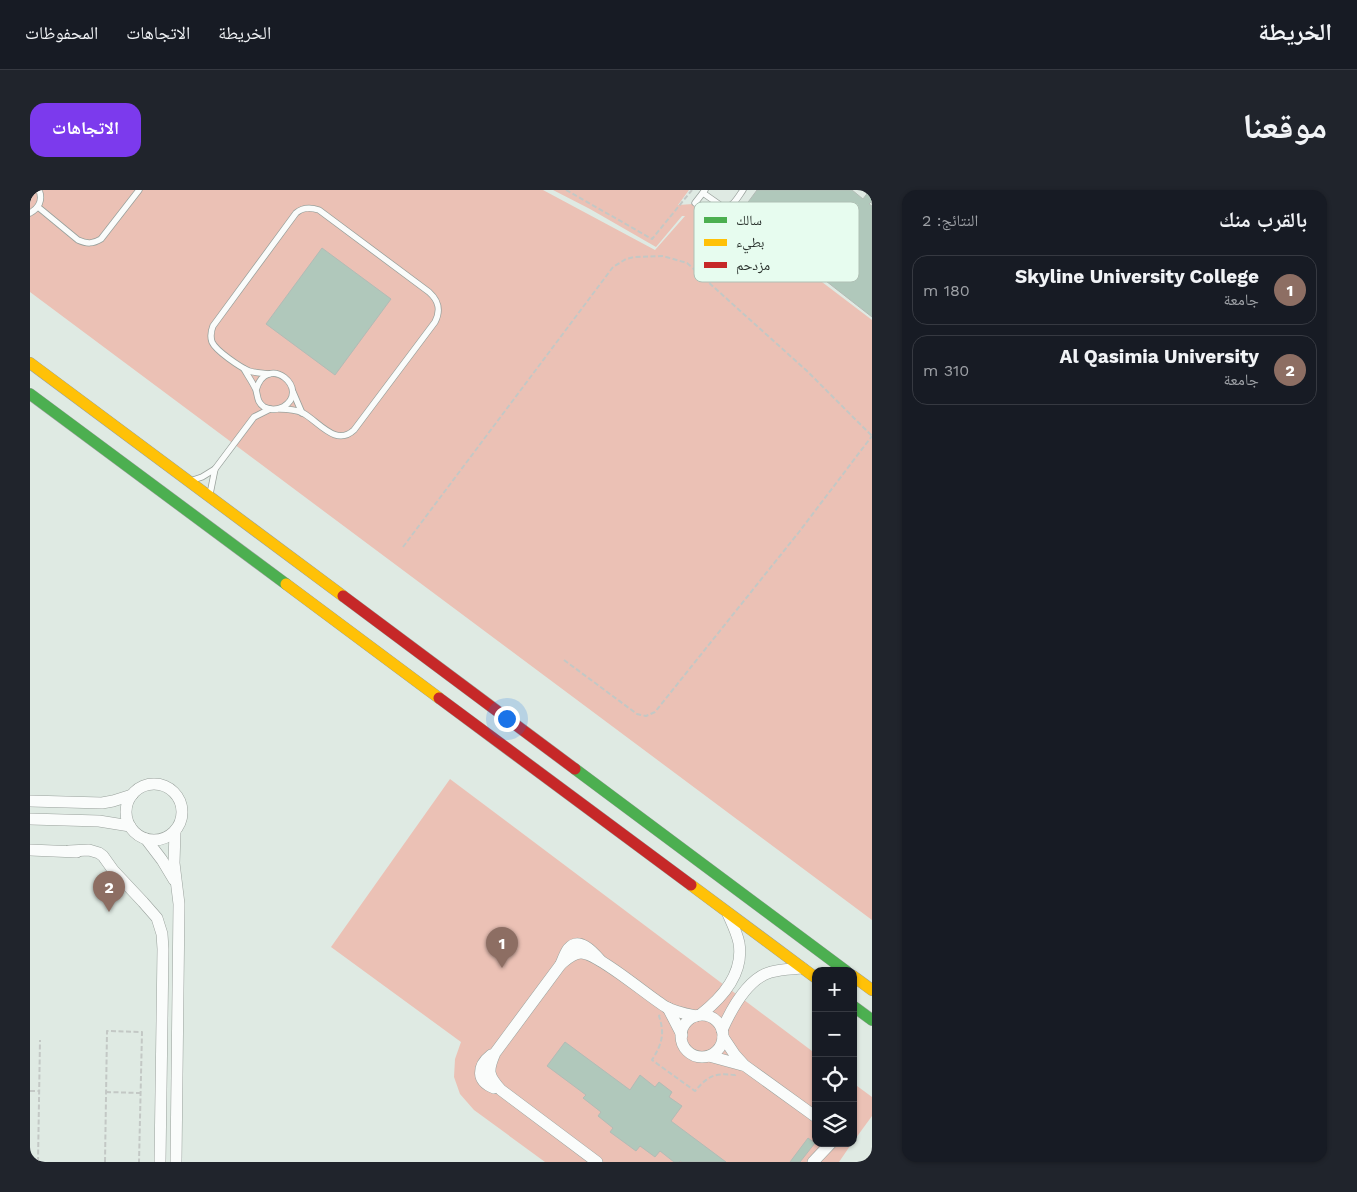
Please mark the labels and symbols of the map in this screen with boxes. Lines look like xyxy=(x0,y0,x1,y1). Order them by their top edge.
legend xyxy=(694,202,859,282)
text: سالك xyxy=(736,212,762,228)
text: بطيء xyxy=(736,234,765,254)
text: مزدحم xyxy=(736,257,770,275)
your location xyxy=(494,706,520,732)
pin: 2 xyxy=(93,871,125,912)
pin: 1 xyxy=(486,927,518,968)

